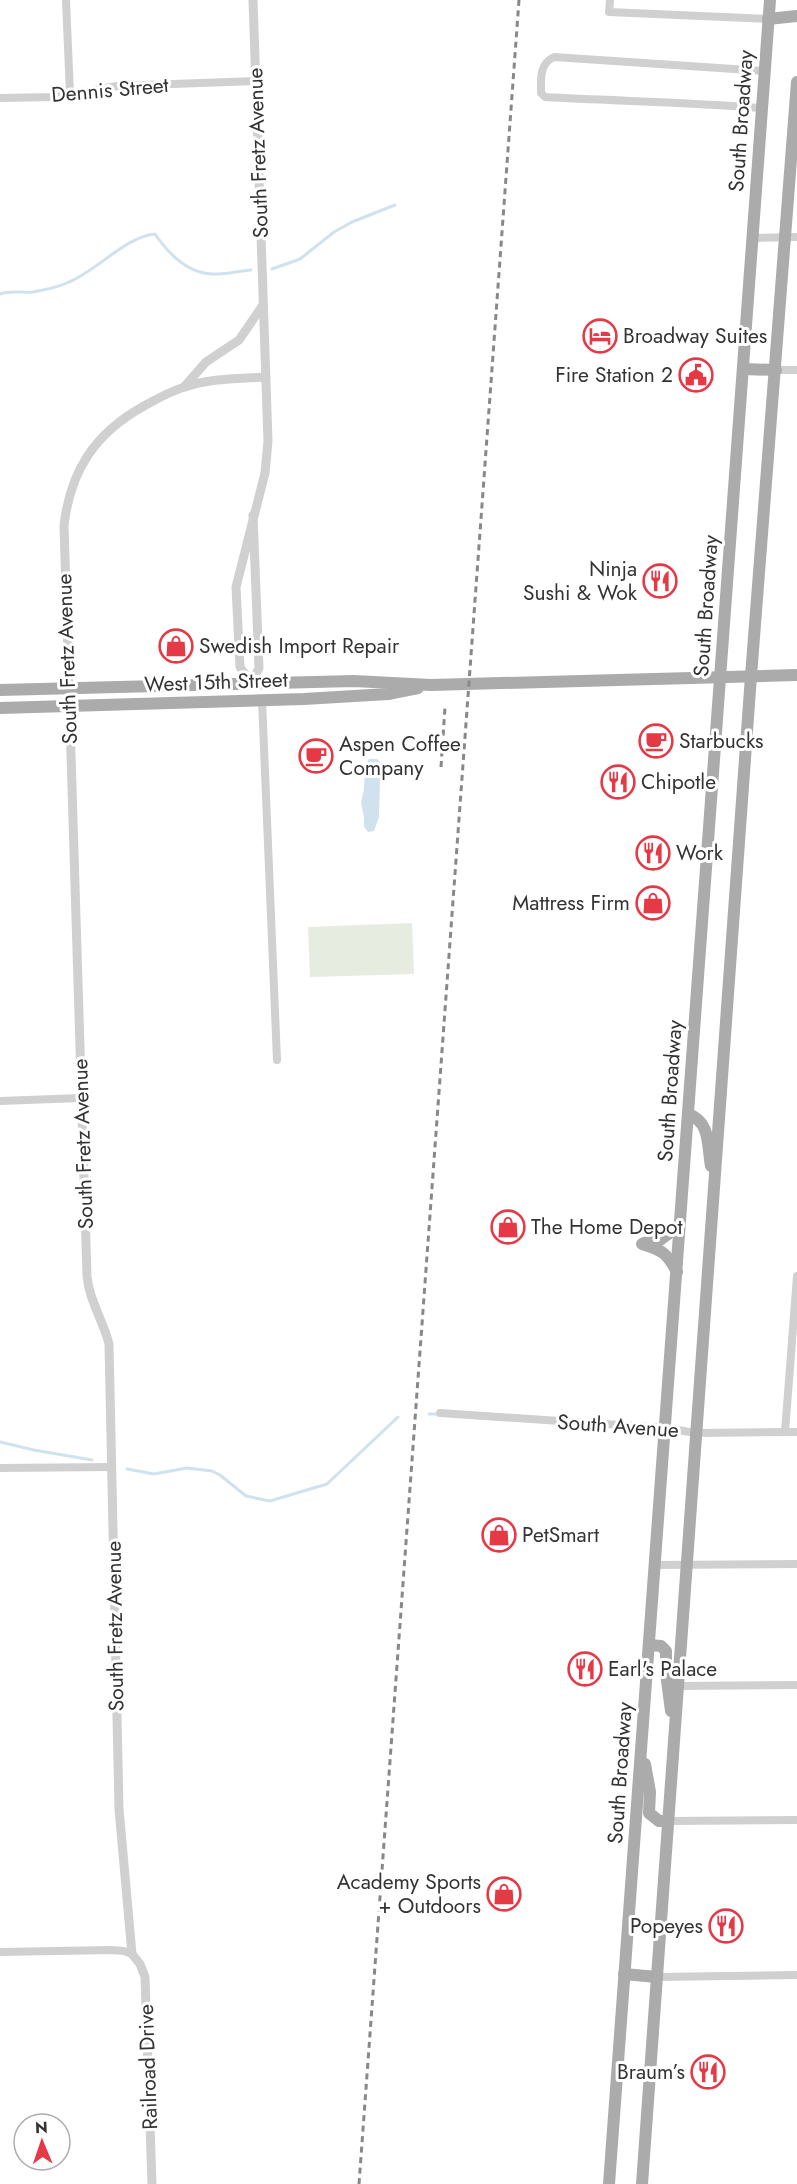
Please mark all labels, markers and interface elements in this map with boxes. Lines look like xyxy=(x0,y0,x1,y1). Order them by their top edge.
street label: South Broadway xyxy=(721,48,761,193)
street label: South Fretz Avenue xyxy=(240,67,276,239)
street label: Dennis Street xyxy=(50,70,170,110)
hotel icon: Broadway Suites xyxy=(582,318,618,354)
place label: Broadway Suites xyxy=(623,321,767,351)
public building icon: Fire Station 2 xyxy=(678,357,714,393)
place label: Fire Station 2 xyxy=(555,360,673,390)
street label: South Broadway xyxy=(686,533,726,678)
place label: Ninja Sushi & Wok xyxy=(523,554,638,608)
restaurant icon: Ninja Sushi & Wok xyxy=(642,563,678,599)
street label: South Fretz Avenue xyxy=(49,573,85,745)
shop icon: Swedish Import Repair xyxy=(158,628,194,664)
place label: Swedish Import Repair xyxy=(199,631,400,661)
street label: West 15th Street xyxy=(144,665,288,699)
cafe icon: Starbucks xyxy=(638,723,674,759)
place label: Starbucks xyxy=(679,726,764,756)
place label: Aspen Coffee Company xyxy=(339,729,461,783)
cafe icon: Aspen Coffee Company xyxy=(298,738,334,774)
restaurant icon: Chipotle xyxy=(600,764,636,800)
place label: Chipotle xyxy=(641,767,716,797)
restaurant icon: Work xyxy=(635,835,671,871)
place label: Work xyxy=(676,838,724,868)
shop icon: Mattress Firm xyxy=(635,885,671,921)
place label: Mattress Firm xyxy=(512,888,630,918)
street label: South Broadway xyxy=(650,1018,690,1163)
street label: South Fretz Avenue xyxy=(65,1058,101,1230)
shop icon: The Home Depot xyxy=(490,1209,526,1245)
place label: The Home Depot xyxy=(531,1212,682,1242)
street label: South Avenue xyxy=(556,1407,680,1445)
shop icon: PetSmart xyxy=(481,1517,517,1553)
place label: PetSmart xyxy=(522,1520,599,1550)
street label: South Fretz Avenue xyxy=(99,1540,131,1712)
restaurant icon: Earl's Palace xyxy=(567,1651,603,1687)
place label: Earl's Palace xyxy=(608,1654,717,1684)
street label: South Broadway xyxy=(600,1700,640,1845)
place label: Academy Sports + Outdoors xyxy=(337,1867,481,1921)
shop icon: Academy Sports + Outdoors xyxy=(486,1876,522,1912)
restaurant icon: Popeyes xyxy=(708,1908,744,1944)
place label: Popeyes xyxy=(630,1911,703,1941)
street label: Railroad Drive xyxy=(131,2004,165,2130)
restaurant icon: Braum’s xyxy=(690,2054,726,2090)
place label: Braum’s xyxy=(617,2057,685,2087)
north arrow xyxy=(12,2112,72,2172)
text: N xyxy=(35,2116,48,2139)

